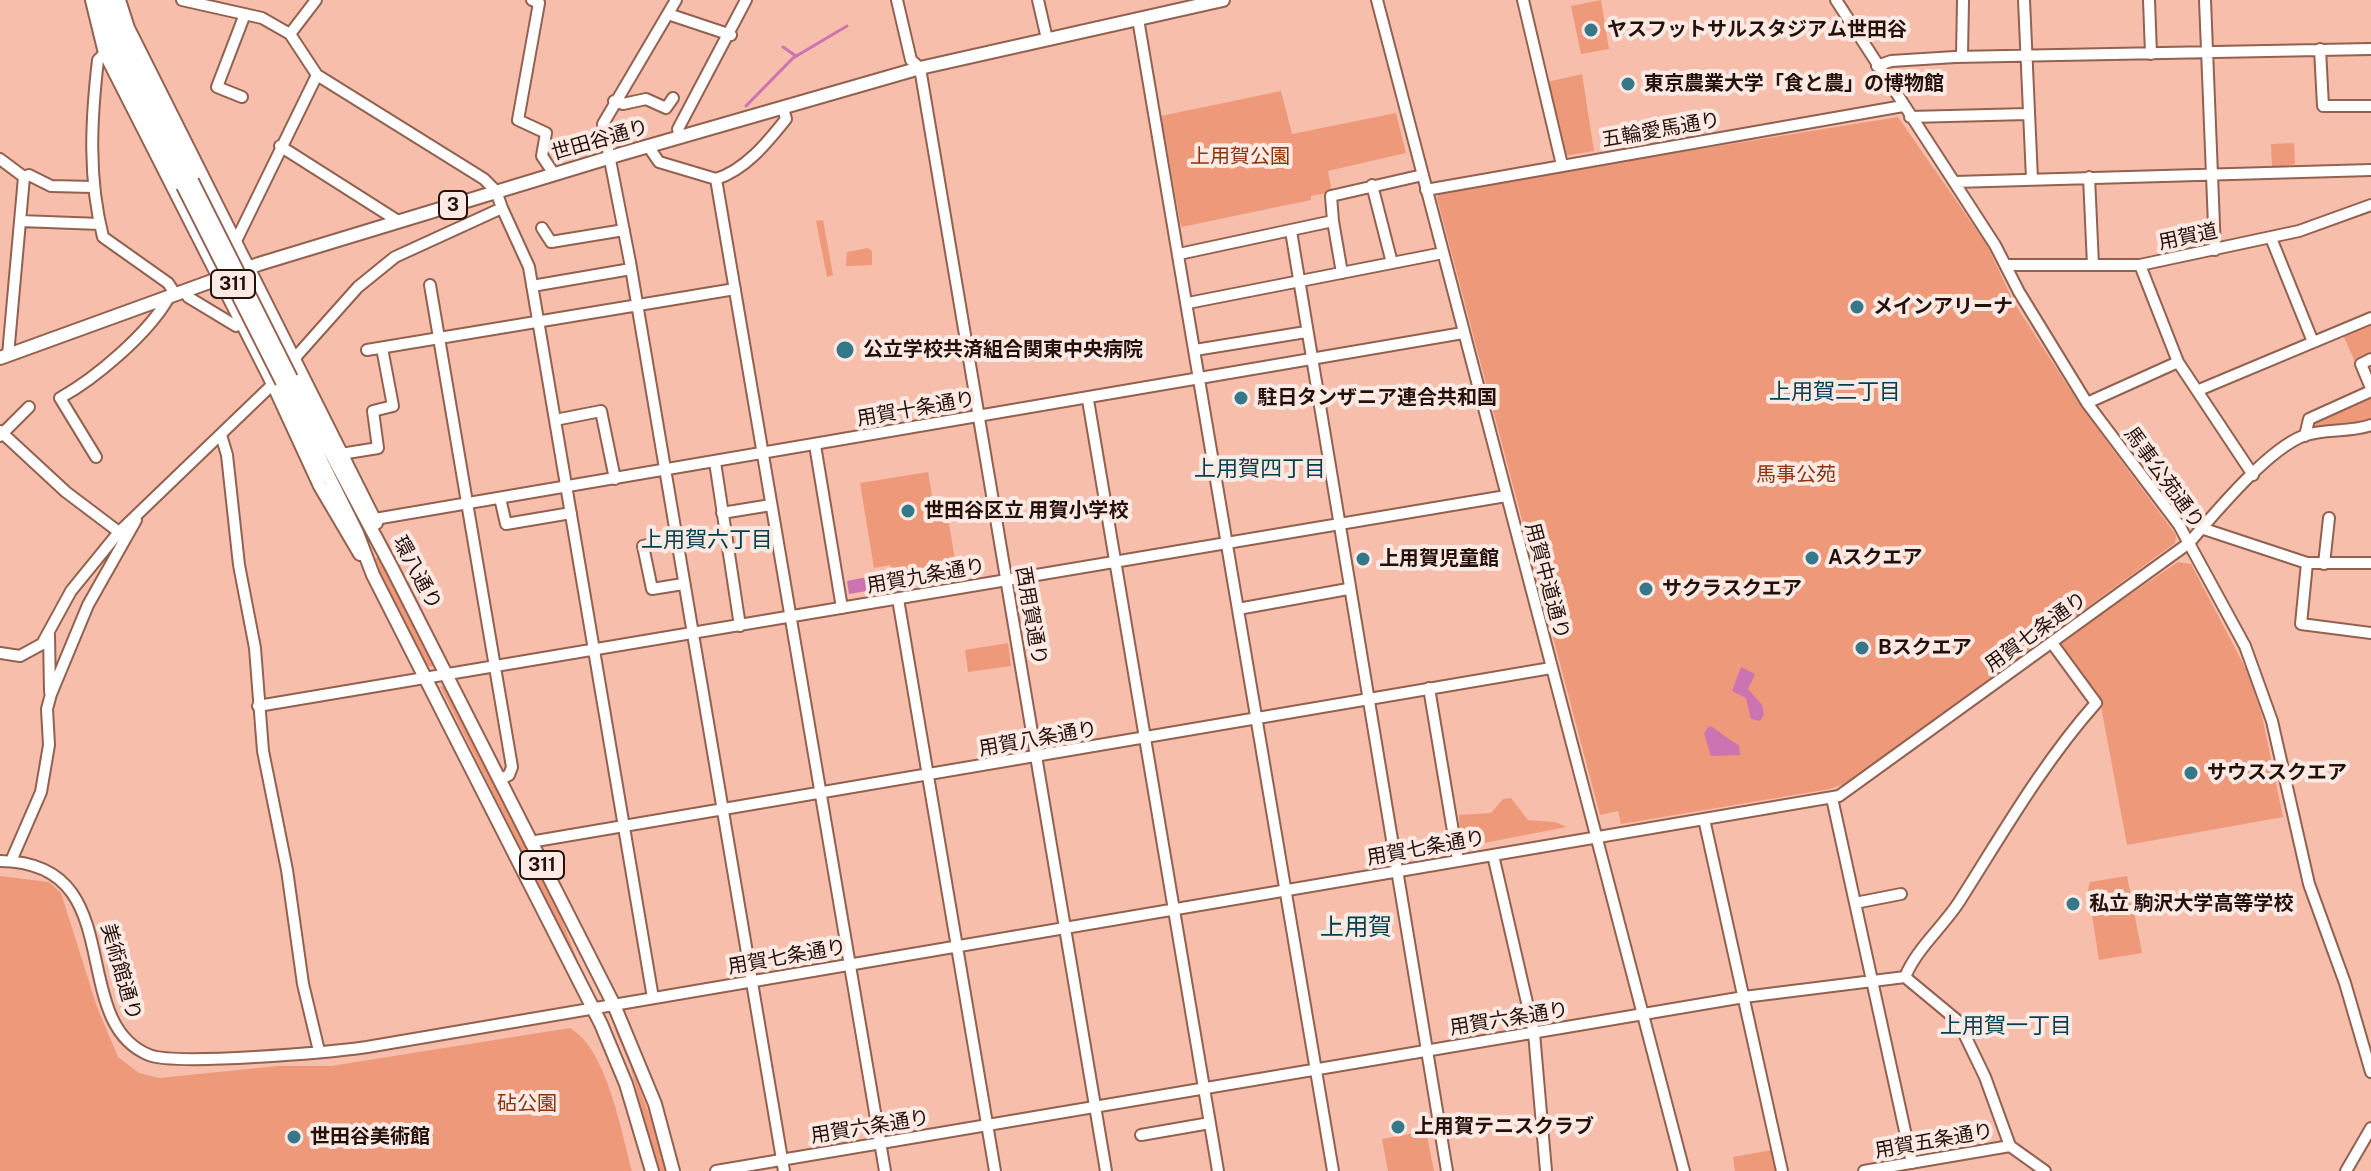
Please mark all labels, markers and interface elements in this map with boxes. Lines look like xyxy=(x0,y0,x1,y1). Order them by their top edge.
place label: ヤスフットサルスタジアム世田谷 xyxy=(1607,18,1907,42)
marker: ヤスフットサルスタジアム世田谷 xyxy=(1582,21,1600,39)
place label: 東京農業大学「食と農」の博物館 xyxy=(1644,72,1944,96)
marker: 東京農業大学「食と農」の博物館 xyxy=(1619,75,1637,93)
street label: 五輪愛馬通り xyxy=(1600,108,1722,152)
street label: 世田谷通り xyxy=(549,115,651,165)
park label: 上用賀公園 xyxy=(1190,145,1290,169)
road number: 3 xyxy=(439,191,467,219)
street label: 用賀道 xyxy=(2156,219,2220,255)
road number: 311 xyxy=(211,270,255,298)
place label: メインアリーナ xyxy=(1873,295,2013,319)
marker: メインアリーナ xyxy=(1848,298,1866,316)
place label: 公立学校共済組合関東中央病院 xyxy=(863,338,1143,362)
marker: 公立学校共済組合関東中央病院 xyxy=(834,339,856,361)
district label: 上用賀二丁目 xyxy=(1769,379,1901,405)
place label: 駐日タンザニア連合共和国 xyxy=(1257,386,1497,410)
street label: 用賀十条通り xyxy=(855,387,977,431)
marker: 駐日タンザニア連合共和国 xyxy=(1232,389,1250,407)
street label: 馬事公苑通り xyxy=(2119,422,2209,534)
district label: 上用賀四丁目 xyxy=(1194,456,1326,482)
park label: 馬事公苑 xyxy=(1756,463,1836,487)
place label: 世田谷区立 用賀小学校 xyxy=(924,499,1129,523)
marker: 世田谷区立 用賀小学校 xyxy=(899,502,917,520)
street label: 用賀中道通り xyxy=(1520,520,1574,642)
district label: 上用賀六丁目 xyxy=(641,527,773,553)
street label: 環八通り xyxy=(388,532,446,614)
place label: Aスクエア xyxy=(1828,546,1923,570)
place label: 上用賀児童館 xyxy=(1379,547,1499,571)
marker: Aスクエア xyxy=(1803,549,1821,567)
marker: 上用賀児童館 xyxy=(1354,550,1372,568)
street label: 用賀九条通り xyxy=(865,554,987,598)
street label: 西用賀通り xyxy=(1010,565,1052,667)
place label: サクラスクエア xyxy=(1662,577,1802,601)
marker: サクラスクエア xyxy=(1637,580,1655,598)
street label: 用賀七条通り xyxy=(1980,587,2092,677)
place label: Bスクエア xyxy=(1878,636,1972,660)
marker: Bスクエア xyxy=(1853,639,1871,657)
street label: 用賀八条通り xyxy=(977,717,1099,761)
place label: サウススクエア xyxy=(2207,761,2347,785)
marker: サウススクエア xyxy=(2182,764,2200,782)
street label: 用賀七条通り xyxy=(1365,826,1487,870)
road number: 311 xyxy=(520,851,564,879)
place label: 私立 駒沢大学高等学校 xyxy=(2089,892,2294,916)
marker: 私立 駒沢大学高等学校 xyxy=(2064,895,2082,913)
district label: 上用賀 xyxy=(1320,914,1392,942)
street label: 美術館通り xyxy=(96,921,146,1023)
street label: 用賀七条通り xyxy=(726,935,848,979)
street label: 用賀六条通り xyxy=(1448,998,1570,1040)
district label: 上用賀一丁目 xyxy=(1940,1013,2072,1039)
park label: 砧公園 xyxy=(497,1092,557,1116)
street label: 用賀六条通り xyxy=(809,1106,931,1148)
place label: 上用賀テニスクラブ xyxy=(1414,1115,1594,1139)
marker: 上用賀テニスクラブ xyxy=(1389,1118,1407,1136)
street label: 用賀五条通り xyxy=(1873,1119,1995,1163)
place label: 世田谷美術館 xyxy=(310,1125,430,1149)
marker: 世田谷美術館 xyxy=(285,1128,303,1146)

